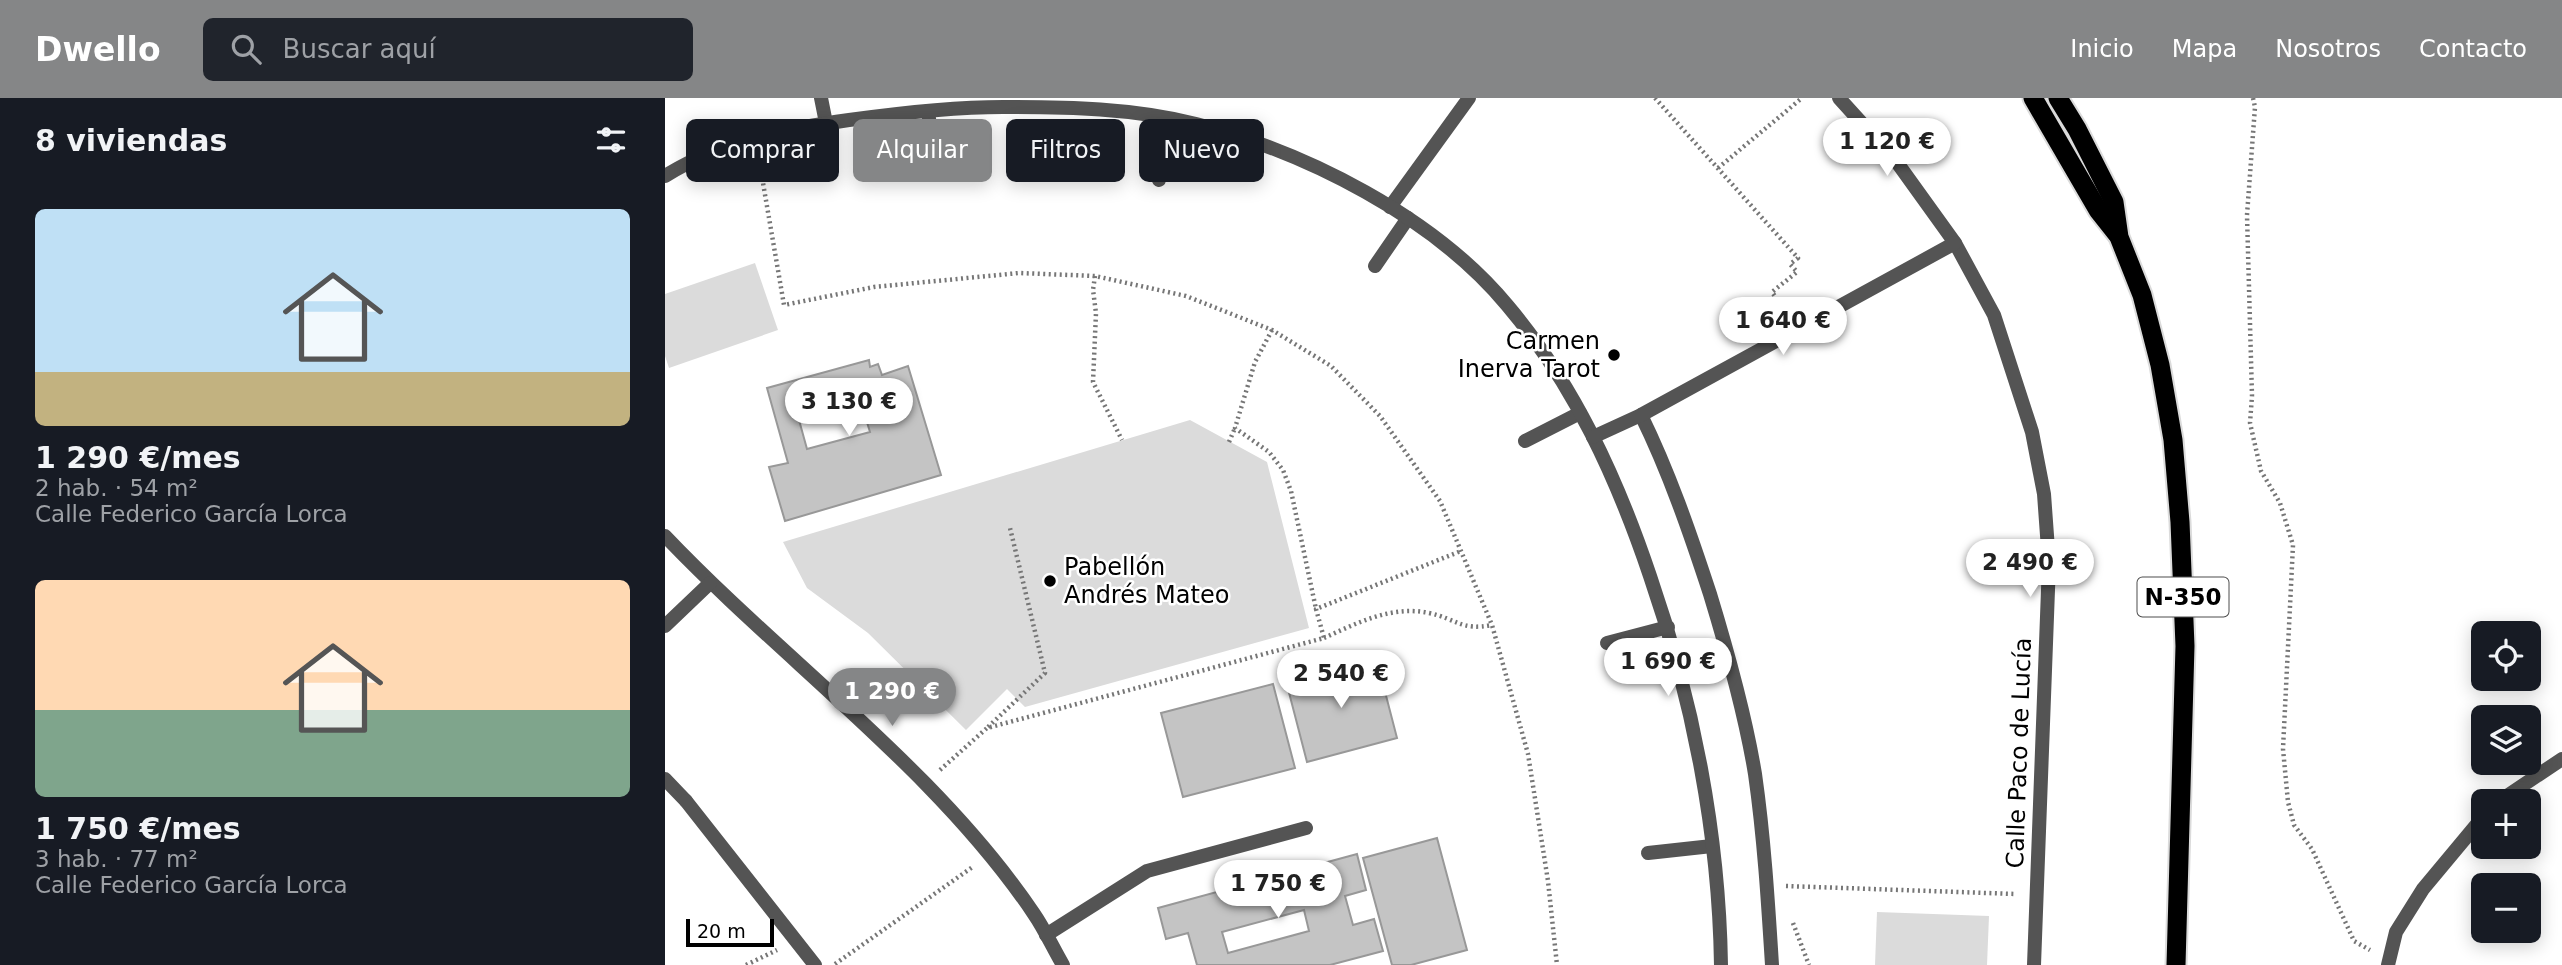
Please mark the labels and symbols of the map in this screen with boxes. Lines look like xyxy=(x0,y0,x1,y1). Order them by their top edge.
pin: 1 120 € xyxy=(1822,118,1952,178)
pin: 1 640 € xyxy=(1718,298,1848,357)
place label: Carmen Inerva Tarot xyxy=(1458,327,1600,383)
marker: Carmen Inerva Tarot xyxy=(1606,347,1622,363)
pin: 3 130 € xyxy=(784,378,914,438)
pin: 2 490 € xyxy=(1965,540,2095,599)
place label: Pabellón Andrés Mateo xyxy=(1064,553,1229,609)
marker: Pabellón Andrés Mateo xyxy=(1042,573,1058,589)
road number: N-350 xyxy=(2137,578,2229,617)
street label: Calle Paco de Lucía xyxy=(2001,637,2037,869)
pin: 1 690 € xyxy=(1603,638,1733,698)
pin: 2 540 € xyxy=(1276,650,1406,710)
pin: 1 290 € xyxy=(827,668,957,728)
pin: 1 750 € xyxy=(1213,860,1343,920)
scale bar xyxy=(686,916,773,948)

